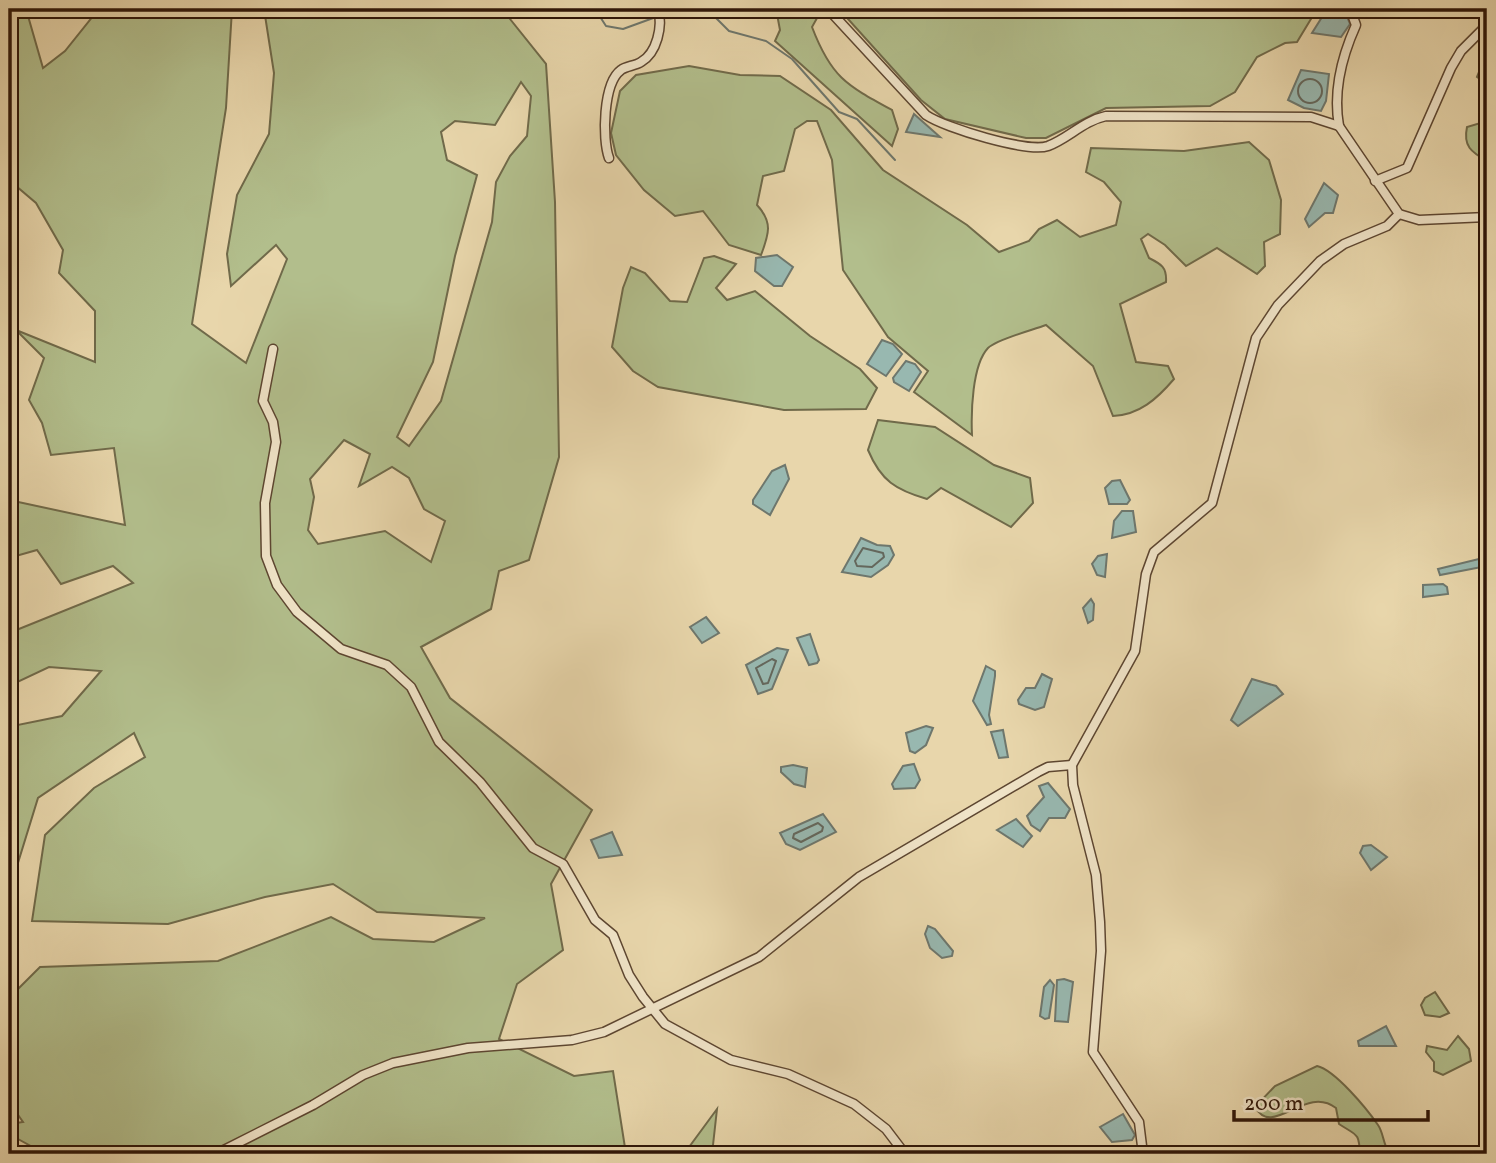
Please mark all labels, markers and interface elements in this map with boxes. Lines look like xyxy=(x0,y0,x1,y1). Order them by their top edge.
scale bar xyxy=(1234,1079,1428,1123)
text: 200 m xyxy=(1244,1090,1304,1119)

